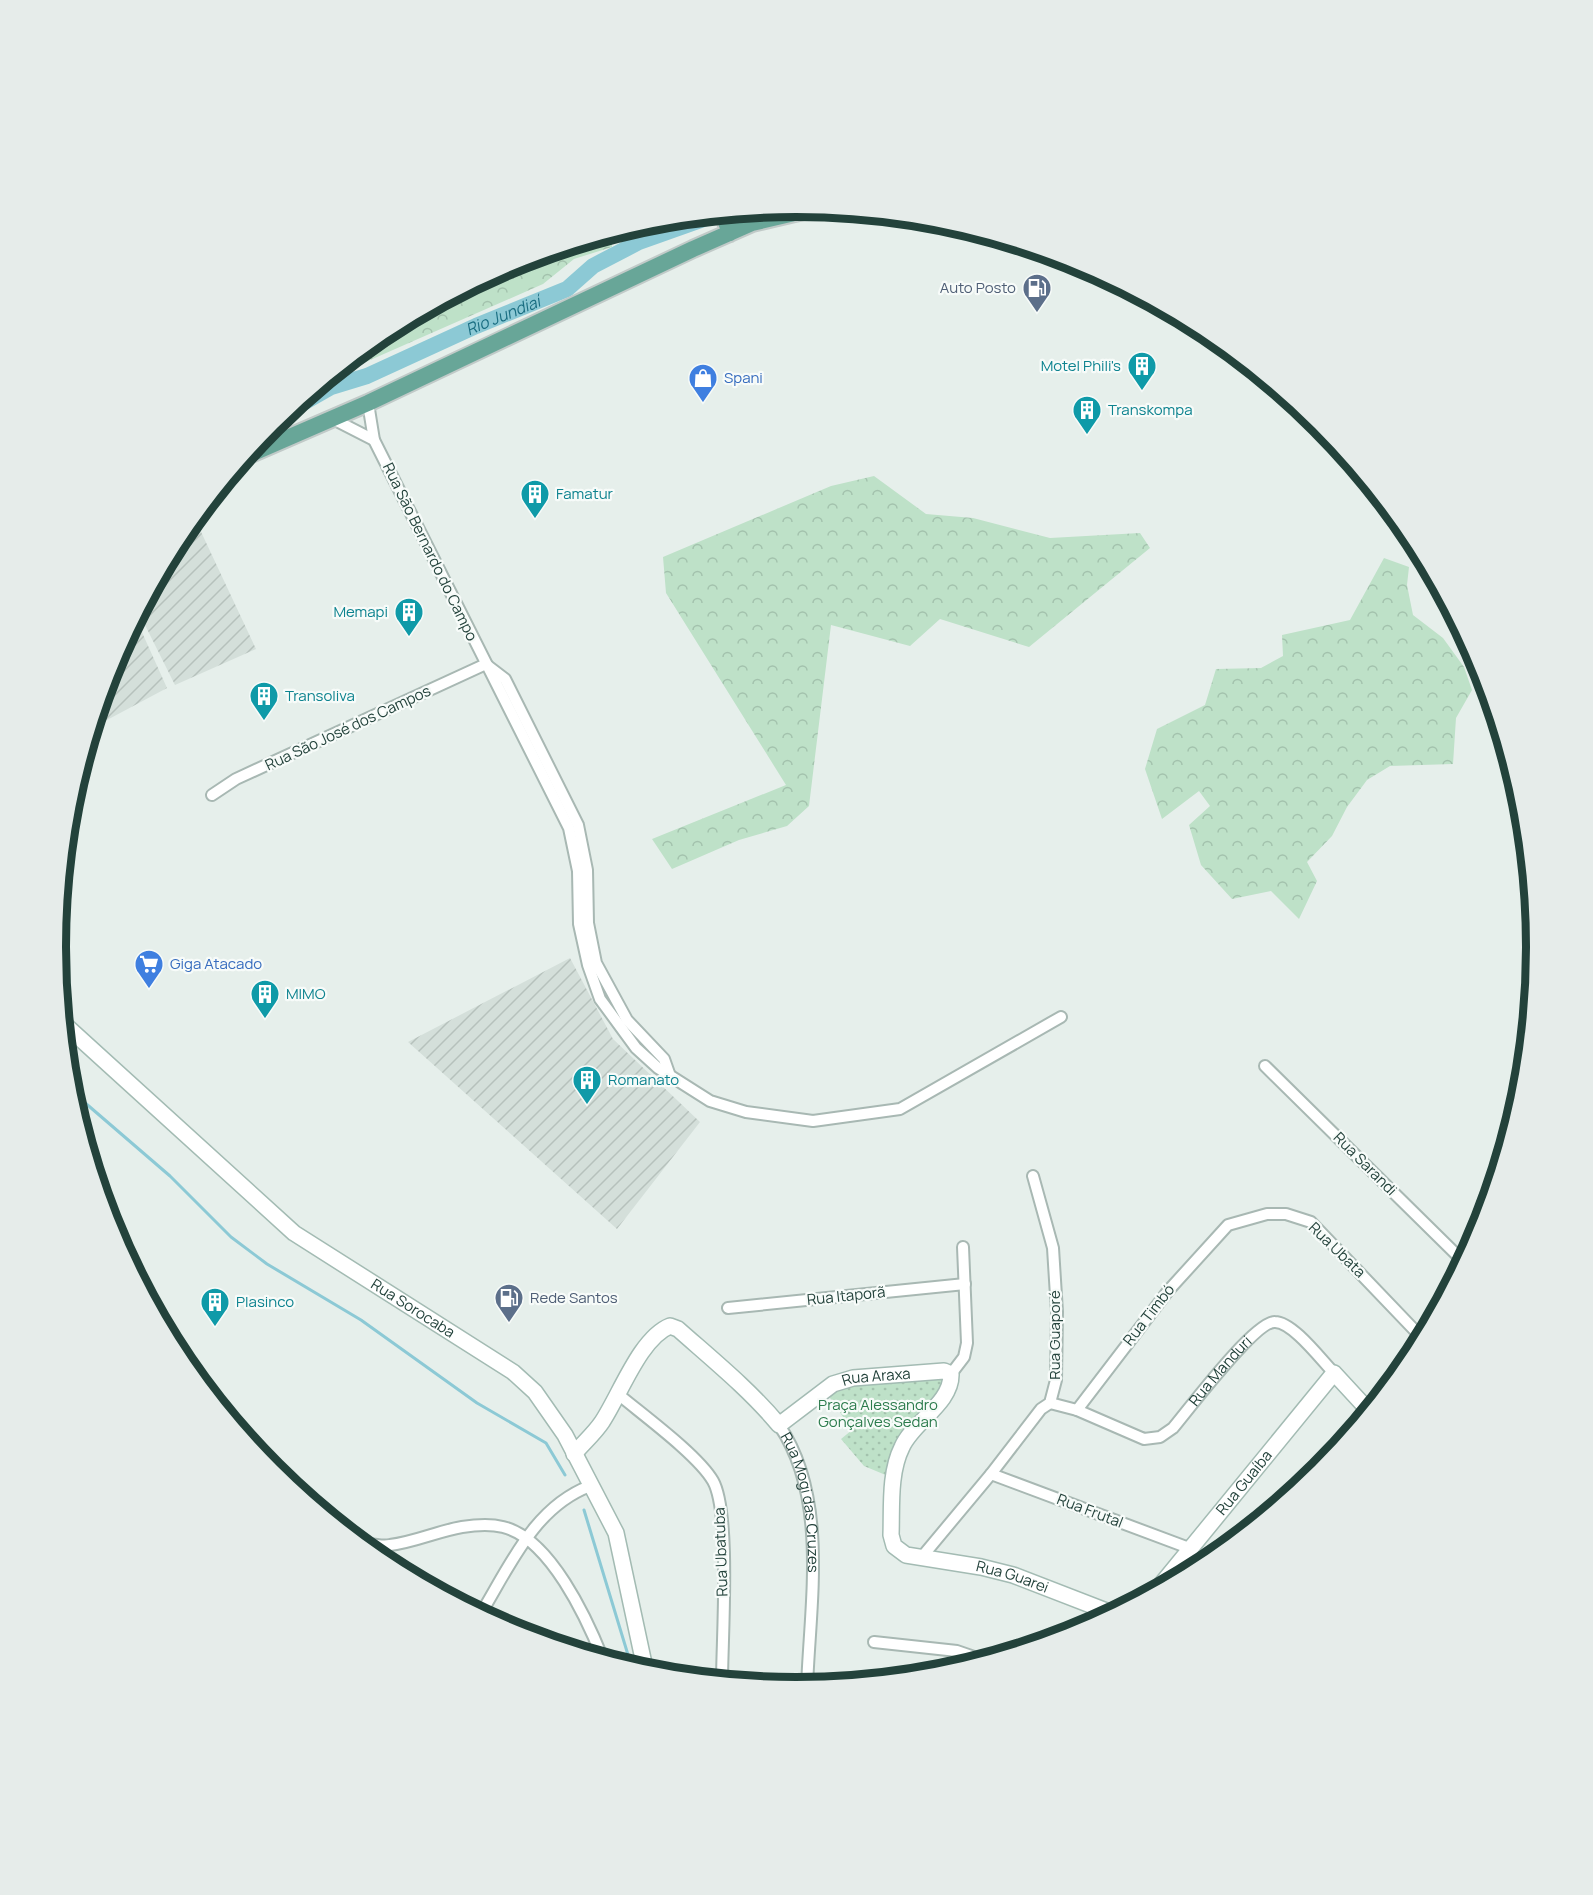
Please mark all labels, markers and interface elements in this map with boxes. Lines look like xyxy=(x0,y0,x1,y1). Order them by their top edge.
fuel station icon: Auto Posto xyxy=(1021,272,1053,314)
place label: Auto Posto xyxy=(940,277,1016,298)
water label: Rio Jundiaí xyxy=(462,289,546,340)
building icon: Motel Phili's xyxy=(1126,350,1158,392)
place label: Motel Phili's xyxy=(1041,355,1121,376)
shop icon: Spani xyxy=(687,362,719,404)
place label: Spani xyxy=(724,367,763,388)
building icon: Transkompa xyxy=(1071,394,1103,436)
place label: Transkompa xyxy=(1108,399,1193,420)
street label: Rua São Bernardo do Campo xyxy=(378,459,483,645)
building icon: Famatur xyxy=(519,478,551,520)
place label: Famatur xyxy=(556,483,614,504)
building icon: Memapi xyxy=(393,596,425,638)
place label: Memapi xyxy=(333,601,388,622)
building icon: Transoliva xyxy=(248,680,280,722)
street label: Rua São José dos Campos xyxy=(262,680,434,775)
place label: Transoliva xyxy=(285,685,355,706)
supermarket icon: Giga Atacado xyxy=(133,948,165,990)
place label: Giga Atacado xyxy=(170,953,262,974)
building icon: MIMO xyxy=(249,978,281,1020)
place label: MIMO xyxy=(286,983,326,1004)
building icon: Romanato xyxy=(571,1064,603,1106)
place label: Romanato xyxy=(608,1069,679,1090)
street label: Rua Sarandi xyxy=(1329,1127,1402,1200)
street label: Rua Ubata xyxy=(1304,1217,1370,1282)
street label: Rua Sorocaba xyxy=(367,1273,459,1343)
street label: Rua Timbó xyxy=(1118,1280,1179,1350)
street label: Rua Itaporã xyxy=(806,1281,886,1310)
fuel station icon: Rede Santos xyxy=(493,1282,525,1324)
building icon: Plasinco xyxy=(199,1286,231,1328)
place label: Rede Santos xyxy=(530,1287,618,1308)
street label: Rua Guaporé xyxy=(1044,1290,1065,1380)
place label: Plasinco xyxy=(236,1291,294,1312)
street label: Rua Manduri xyxy=(1184,1331,1256,1410)
street label: Rua Araxa xyxy=(839,1363,911,1391)
park label: Praça Alessandro Gonçalves Sedan xyxy=(818,1394,938,1432)
street label: Rua Mogi das Cruzes xyxy=(776,1428,824,1573)
street label: Rua Guaíba xyxy=(1211,1446,1277,1519)
street label: Rua Frutal xyxy=(1054,1488,1126,1533)
street label: Rua Ubatuba xyxy=(708,1507,733,1597)
street label: Rua Guarei xyxy=(974,1555,1052,1598)

